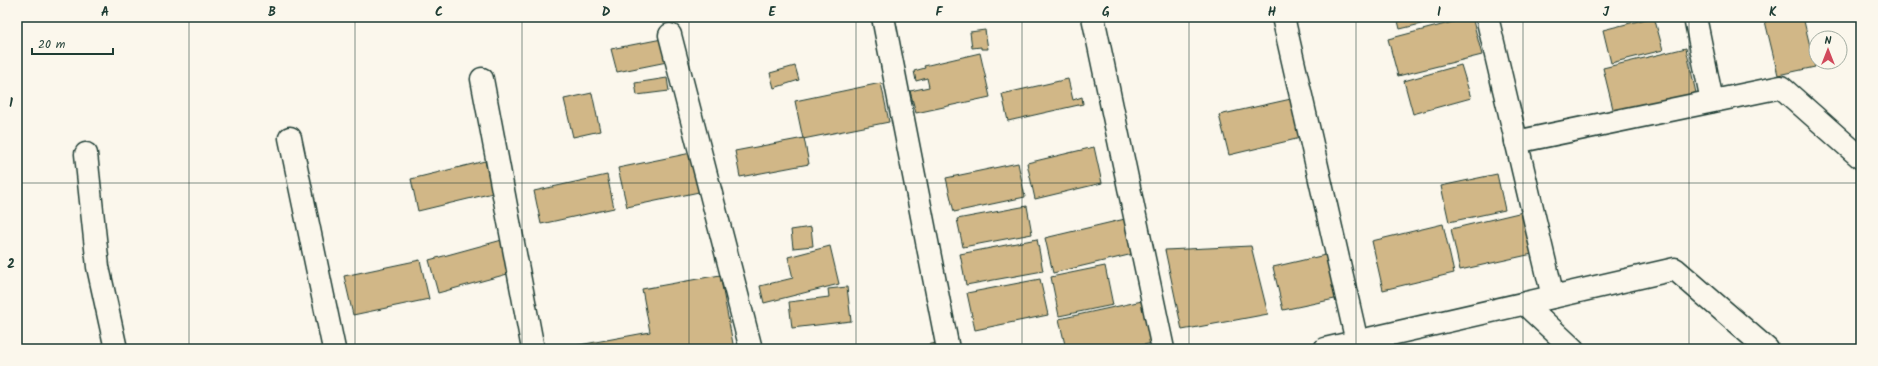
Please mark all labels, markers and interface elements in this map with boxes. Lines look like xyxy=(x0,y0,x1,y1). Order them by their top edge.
text: A xyxy=(101,2,109,23)
text: B xyxy=(268,2,276,23)
text: C xyxy=(435,2,443,23)
text: D xyxy=(602,2,611,23)
text: E xyxy=(768,2,776,23)
text: F xyxy=(935,2,943,23)
text: G xyxy=(1102,2,1110,23)
text: H xyxy=(1268,2,1277,23)
text: I xyxy=(1437,2,1441,23)
text: J xyxy=(1603,2,1610,23)
text: K xyxy=(1769,2,1777,23)
scale bar xyxy=(32,30,113,56)
north arrow xyxy=(1808,30,1848,70)
text: N xyxy=(1825,32,1832,50)
text: 20 m xyxy=(38,35,66,54)
text: 1 xyxy=(9,93,13,114)
text: 2 xyxy=(7,254,15,275)

